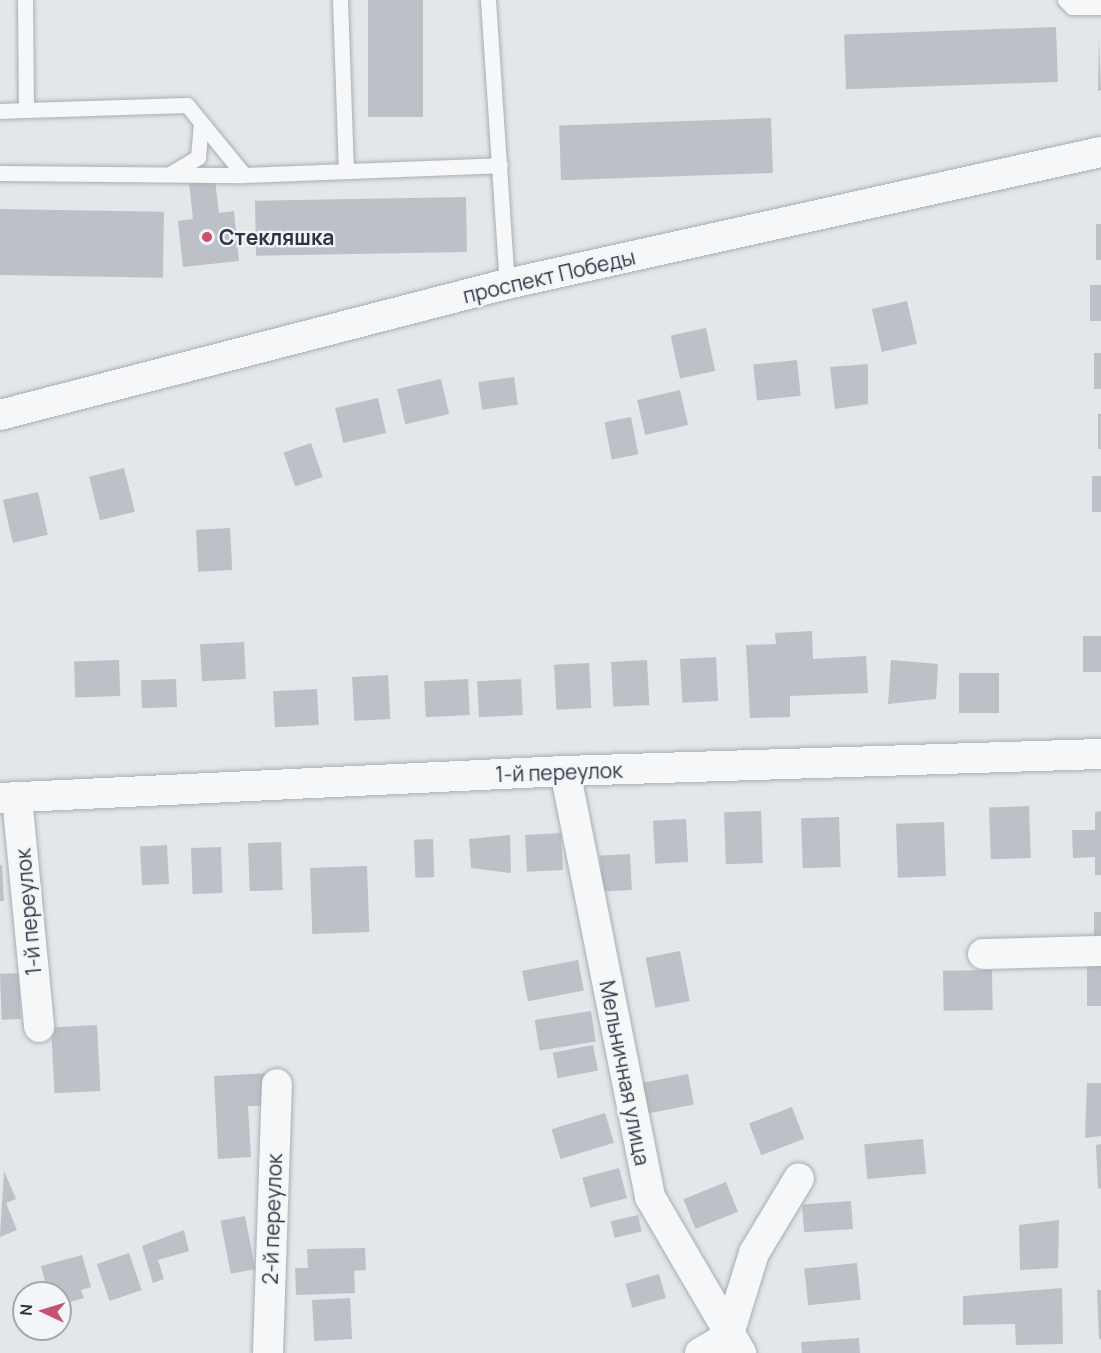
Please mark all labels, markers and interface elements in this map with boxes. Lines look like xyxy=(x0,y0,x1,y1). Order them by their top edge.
place label: Стекляшка xyxy=(219,224,334,250)
marker: Стекляшка xyxy=(200,230,214,244)
street label: проспект Победы xyxy=(460,244,638,308)
street label: 1-й переулок xyxy=(495,757,623,787)
street label: 1-й переулок xyxy=(10,847,46,977)
street label: Мельничная улица xyxy=(595,978,655,1168)
street label: 2-й переулок xyxy=(257,1153,287,1285)
north arrow xyxy=(12,1281,72,1341)
text: N xyxy=(15,1303,37,1316)

